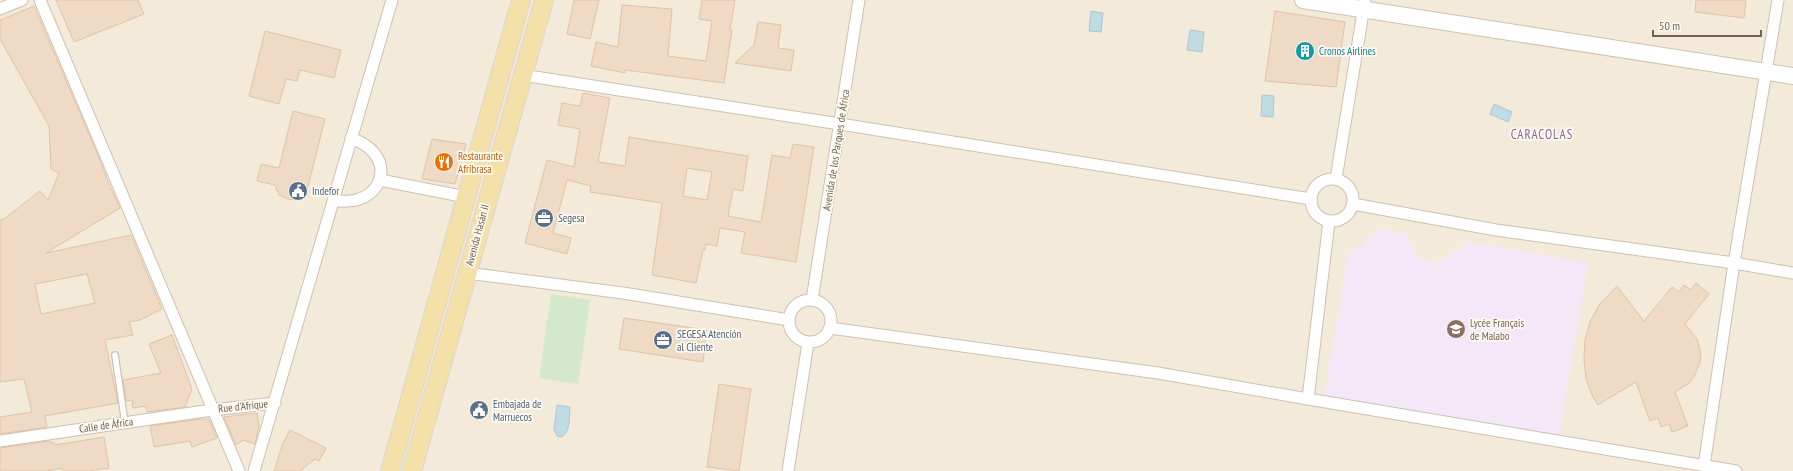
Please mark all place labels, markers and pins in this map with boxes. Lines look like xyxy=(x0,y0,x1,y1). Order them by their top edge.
building icon: Cronos Airlines xyxy=(1294,40,1316,62)
place label: Cronos Airlines xyxy=(1319,44,1376,58)
place label: Restaurante Afribrasa xyxy=(458,149,503,176)
restaurant icon: Restaurante Afribrasa xyxy=(433,151,455,173)
public building icon: Indefor xyxy=(287,180,309,202)
place label: Indefor xyxy=(312,184,339,198)
office icon: Segesa xyxy=(533,207,555,229)
place label: Segesa xyxy=(558,211,585,225)
place label: Lycée Français de Malabo xyxy=(1470,316,1524,343)
school or university icon: Lycée Français de Malabo xyxy=(1445,318,1467,340)
place label: SEGESA Atención al Cliente xyxy=(677,327,742,354)
office icon: SEGESA Atención al Cliente xyxy=(652,329,674,351)
place label: Embajada de Marruecos xyxy=(493,397,542,424)
public building icon: Embajada de Marruecos xyxy=(468,399,490,421)

